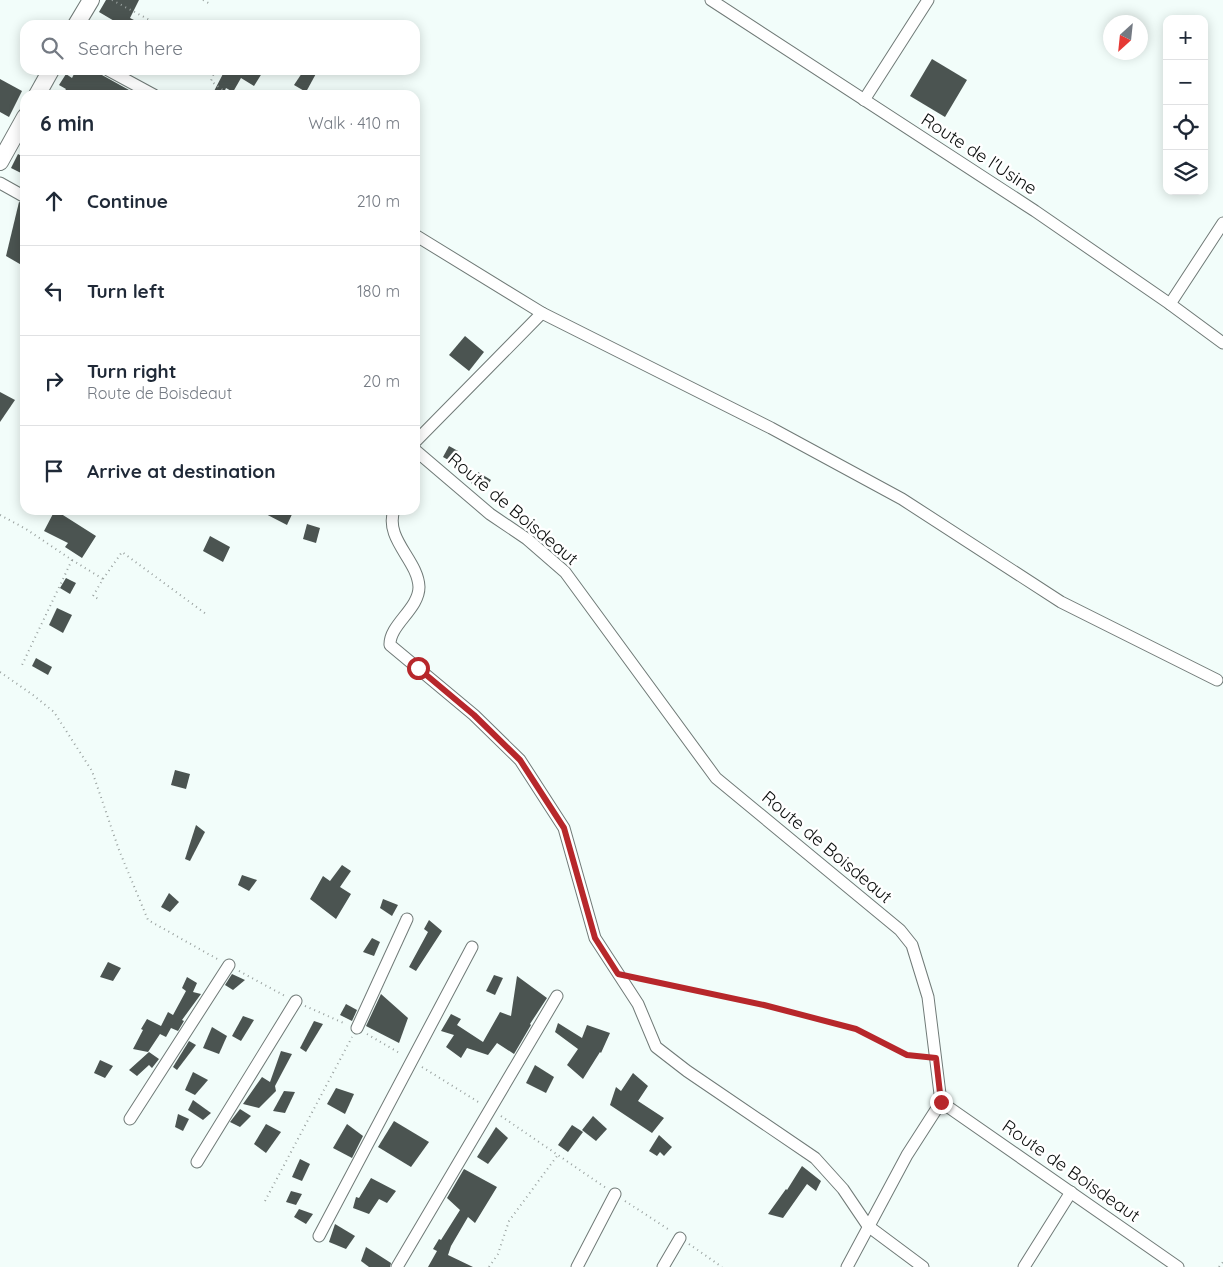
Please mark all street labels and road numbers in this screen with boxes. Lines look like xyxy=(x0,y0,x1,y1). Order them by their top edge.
street label: Route de l'Usine xyxy=(917,108,1042,200)
street label: Route de Boisdeaut xyxy=(443,447,583,570)
street label: Route de Boisdeaut xyxy=(757,785,897,908)
street label: Route de Boisdeaut xyxy=(998,1114,1145,1227)

